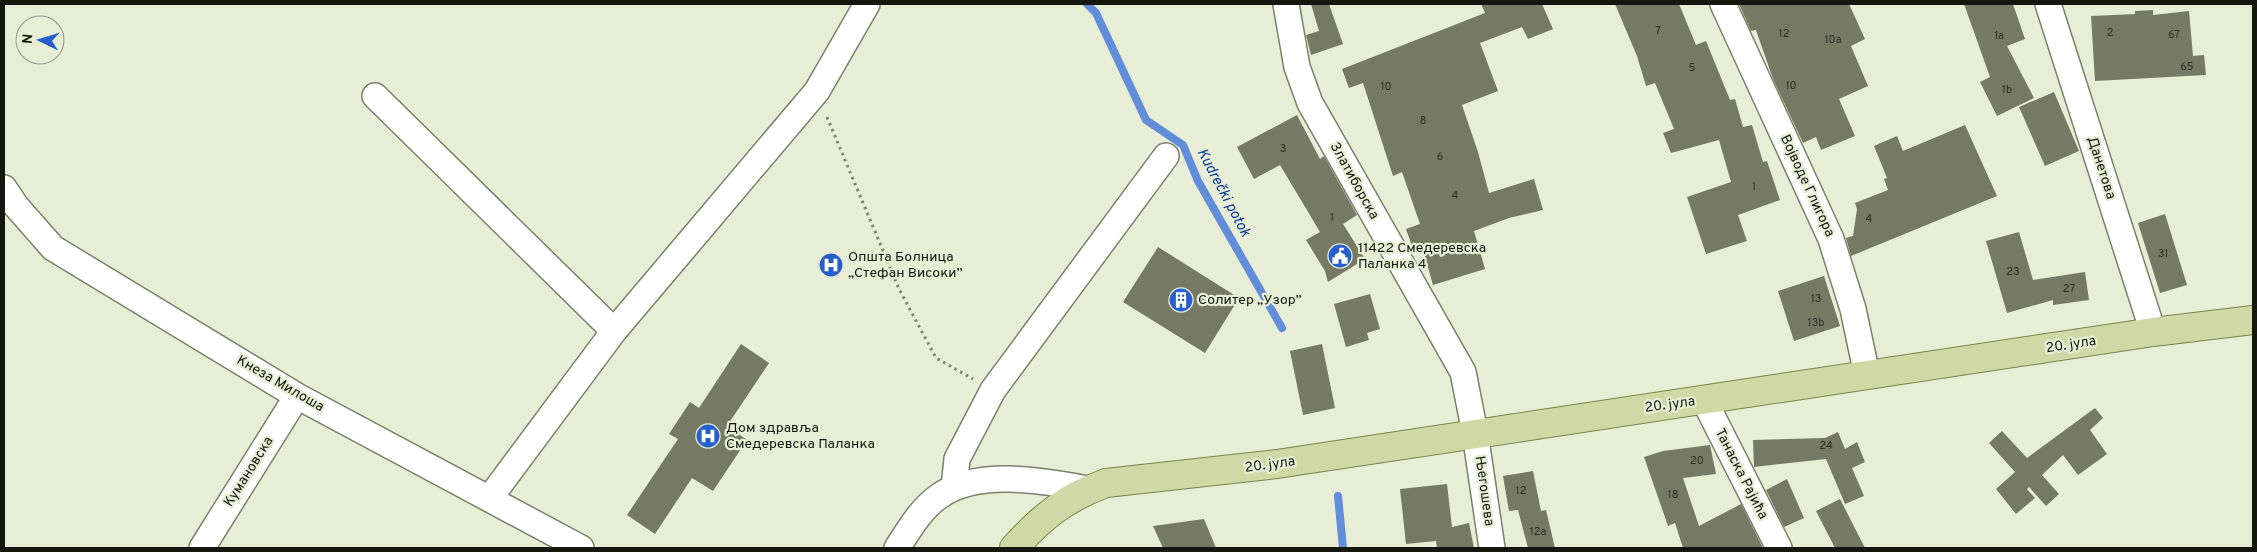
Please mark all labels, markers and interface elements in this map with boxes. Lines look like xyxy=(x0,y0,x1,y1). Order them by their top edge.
north arrow xyxy=(15,15,65,65)
house number: 7 xyxy=(1655,24,1661,38)
house number: 2 xyxy=(2107,26,2113,40)
house number: 12 xyxy=(1779,27,1789,41)
house number: 67 xyxy=(2168,28,2180,42)
house number: 1a xyxy=(1994,29,2004,43)
text: N xyxy=(20,33,37,45)
house number: 10a xyxy=(1825,33,1842,47)
house number: 65 xyxy=(2180,60,2194,74)
house number: 5 xyxy=(1689,61,1696,75)
house number: 10 xyxy=(1785,79,1797,93)
house number: 10 xyxy=(1380,80,1392,94)
house number: 1b xyxy=(2002,83,2012,97)
house number: 8 xyxy=(1420,114,1426,128)
street label: Војводе Глигора xyxy=(1776,132,1838,240)
street label: Данетова xyxy=(2083,134,2119,202)
street label: Златиборска xyxy=(1326,139,1382,223)
house number: 3 xyxy=(1280,142,1286,156)
water label: Kudrečki potok xyxy=(1192,145,1254,241)
house number: 6 xyxy=(1437,150,1443,164)
house number: 1 xyxy=(1752,180,1756,194)
house number: 4 xyxy=(1452,189,1459,203)
house number: 1 xyxy=(1330,211,1334,225)
house number: 4 xyxy=(1866,212,1873,226)
place label: 11422 Смедеревска Паланка 4 xyxy=(1358,240,1486,273)
public building icon: 11422 Смедеревска Паланка 4 xyxy=(1327,243,1353,269)
house number: 31 xyxy=(2158,247,2168,261)
place label: Општа Болница „Стефан Високи” xyxy=(848,249,963,282)
hospital icon: Општа Болница „Стефан Високи” xyxy=(818,252,844,278)
house number: 23 xyxy=(2006,265,2020,279)
house number: 27 xyxy=(2063,282,2075,296)
building icon: Солитер „Узор” xyxy=(1168,287,1194,313)
place label: Солитер „Узор” xyxy=(1198,292,1302,309)
house number: 13 xyxy=(1811,292,1821,306)
house number: 13b xyxy=(1808,316,1824,330)
street label: 20. јула xyxy=(2045,333,2097,357)
street label: Кнеза Милоша xyxy=(233,352,327,416)
street label: 20. јула xyxy=(1644,393,1696,417)
place label: Дом здравља Смедеревска Паланка xyxy=(726,420,875,453)
hospital icon: Дом здравља Смедеревска Паланка xyxy=(695,423,721,449)
street label: Танаска Рајића xyxy=(1711,426,1771,522)
street label: Кумановска xyxy=(221,434,277,510)
house number: 24 xyxy=(1819,439,1833,453)
street label: 20. јула xyxy=(1244,453,1296,477)
house number: 20 xyxy=(1690,454,1704,468)
street label: Његошева xyxy=(1471,455,1497,527)
house number: 12 xyxy=(1516,484,1526,498)
house number: 18 xyxy=(1668,488,1678,502)
house number: 12a xyxy=(1530,525,1547,539)

